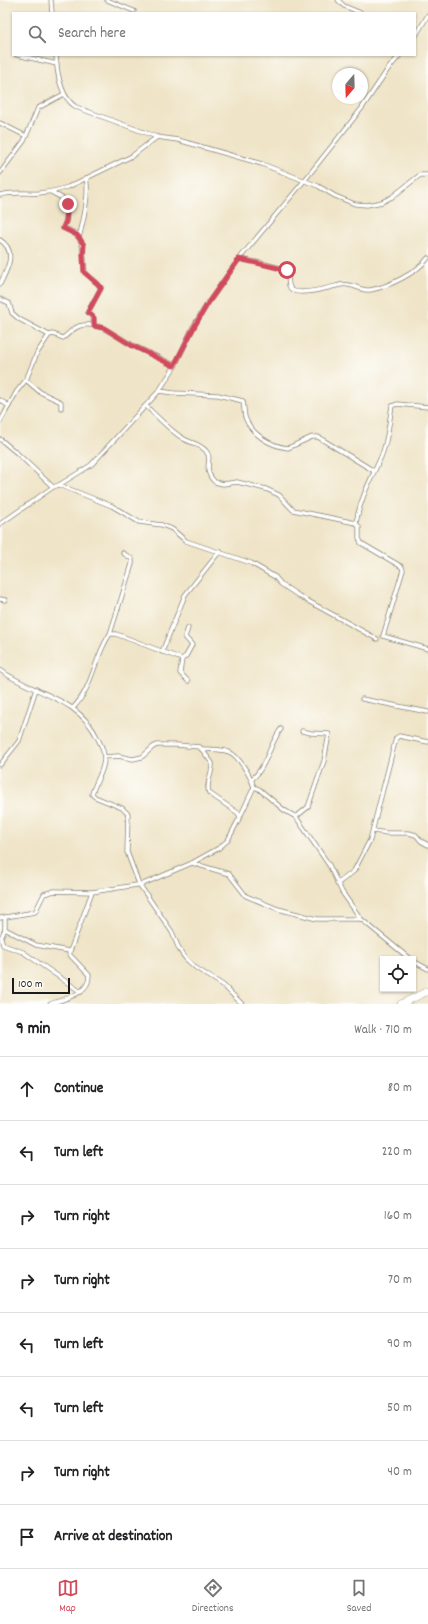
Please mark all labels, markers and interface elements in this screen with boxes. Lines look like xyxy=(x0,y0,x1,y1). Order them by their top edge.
search box xyxy=(12,12,416,56)
icon: search xyxy=(26,23,48,45)
text: Search here xyxy=(58,23,126,45)
north arrow xyxy=(332,68,368,104)
route end xyxy=(59,195,77,213)
route start xyxy=(278,261,296,279)
map controls xyxy=(380,956,416,992)
button: locate xyxy=(380,956,416,992)
scale bar xyxy=(12,976,70,995)
text: 100 m xyxy=(18,977,42,993)
text: 9 min xyxy=(16,1018,50,1042)
text: Walk · 710 m xyxy=(354,1021,412,1040)
icon: ahead xyxy=(16,1078,38,1100)
text: Continue xyxy=(54,1078,103,1100)
text: 80 m xyxy=(388,1079,412,1098)
icon: left xyxy=(16,1142,38,1164)
text: Turn left xyxy=(54,1142,103,1164)
text: 220 m xyxy=(382,1143,412,1162)
icon: right xyxy=(16,1206,38,1228)
text: Turn right xyxy=(54,1206,110,1228)
text: 160 m xyxy=(384,1207,412,1226)
icon: right xyxy=(16,1270,38,1292)
text: Turn right xyxy=(54,1270,110,1292)
text: 70 m xyxy=(388,1271,412,1290)
icon: left xyxy=(16,1334,38,1356)
text: Turn left xyxy=(54,1334,103,1356)
text: 90 m xyxy=(387,1335,412,1354)
icon: left xyxy=(16,1398,38,1420)
text: Turn left xyxy=(54,1398,103,1420)
text: 50 m xyxy=(387,1399,412,1418)
icon: right xyxy=(16,1462,38,1484)
text: Turn right xyxy=(54,1462,110,1484)
text: 40 m xyxy=(388,1463,412,1482)
icon: arrive xyxy=(16,1526,38,1548)
text: Arrive at destination xyxy=(54,1526,172,1548)
tab: Map xyxy=(57,1577,79,1617)
tab: Directions xyxy=(192,1577,234,1617)
tab: Saved xyxy=(347,1577,371,1617)

